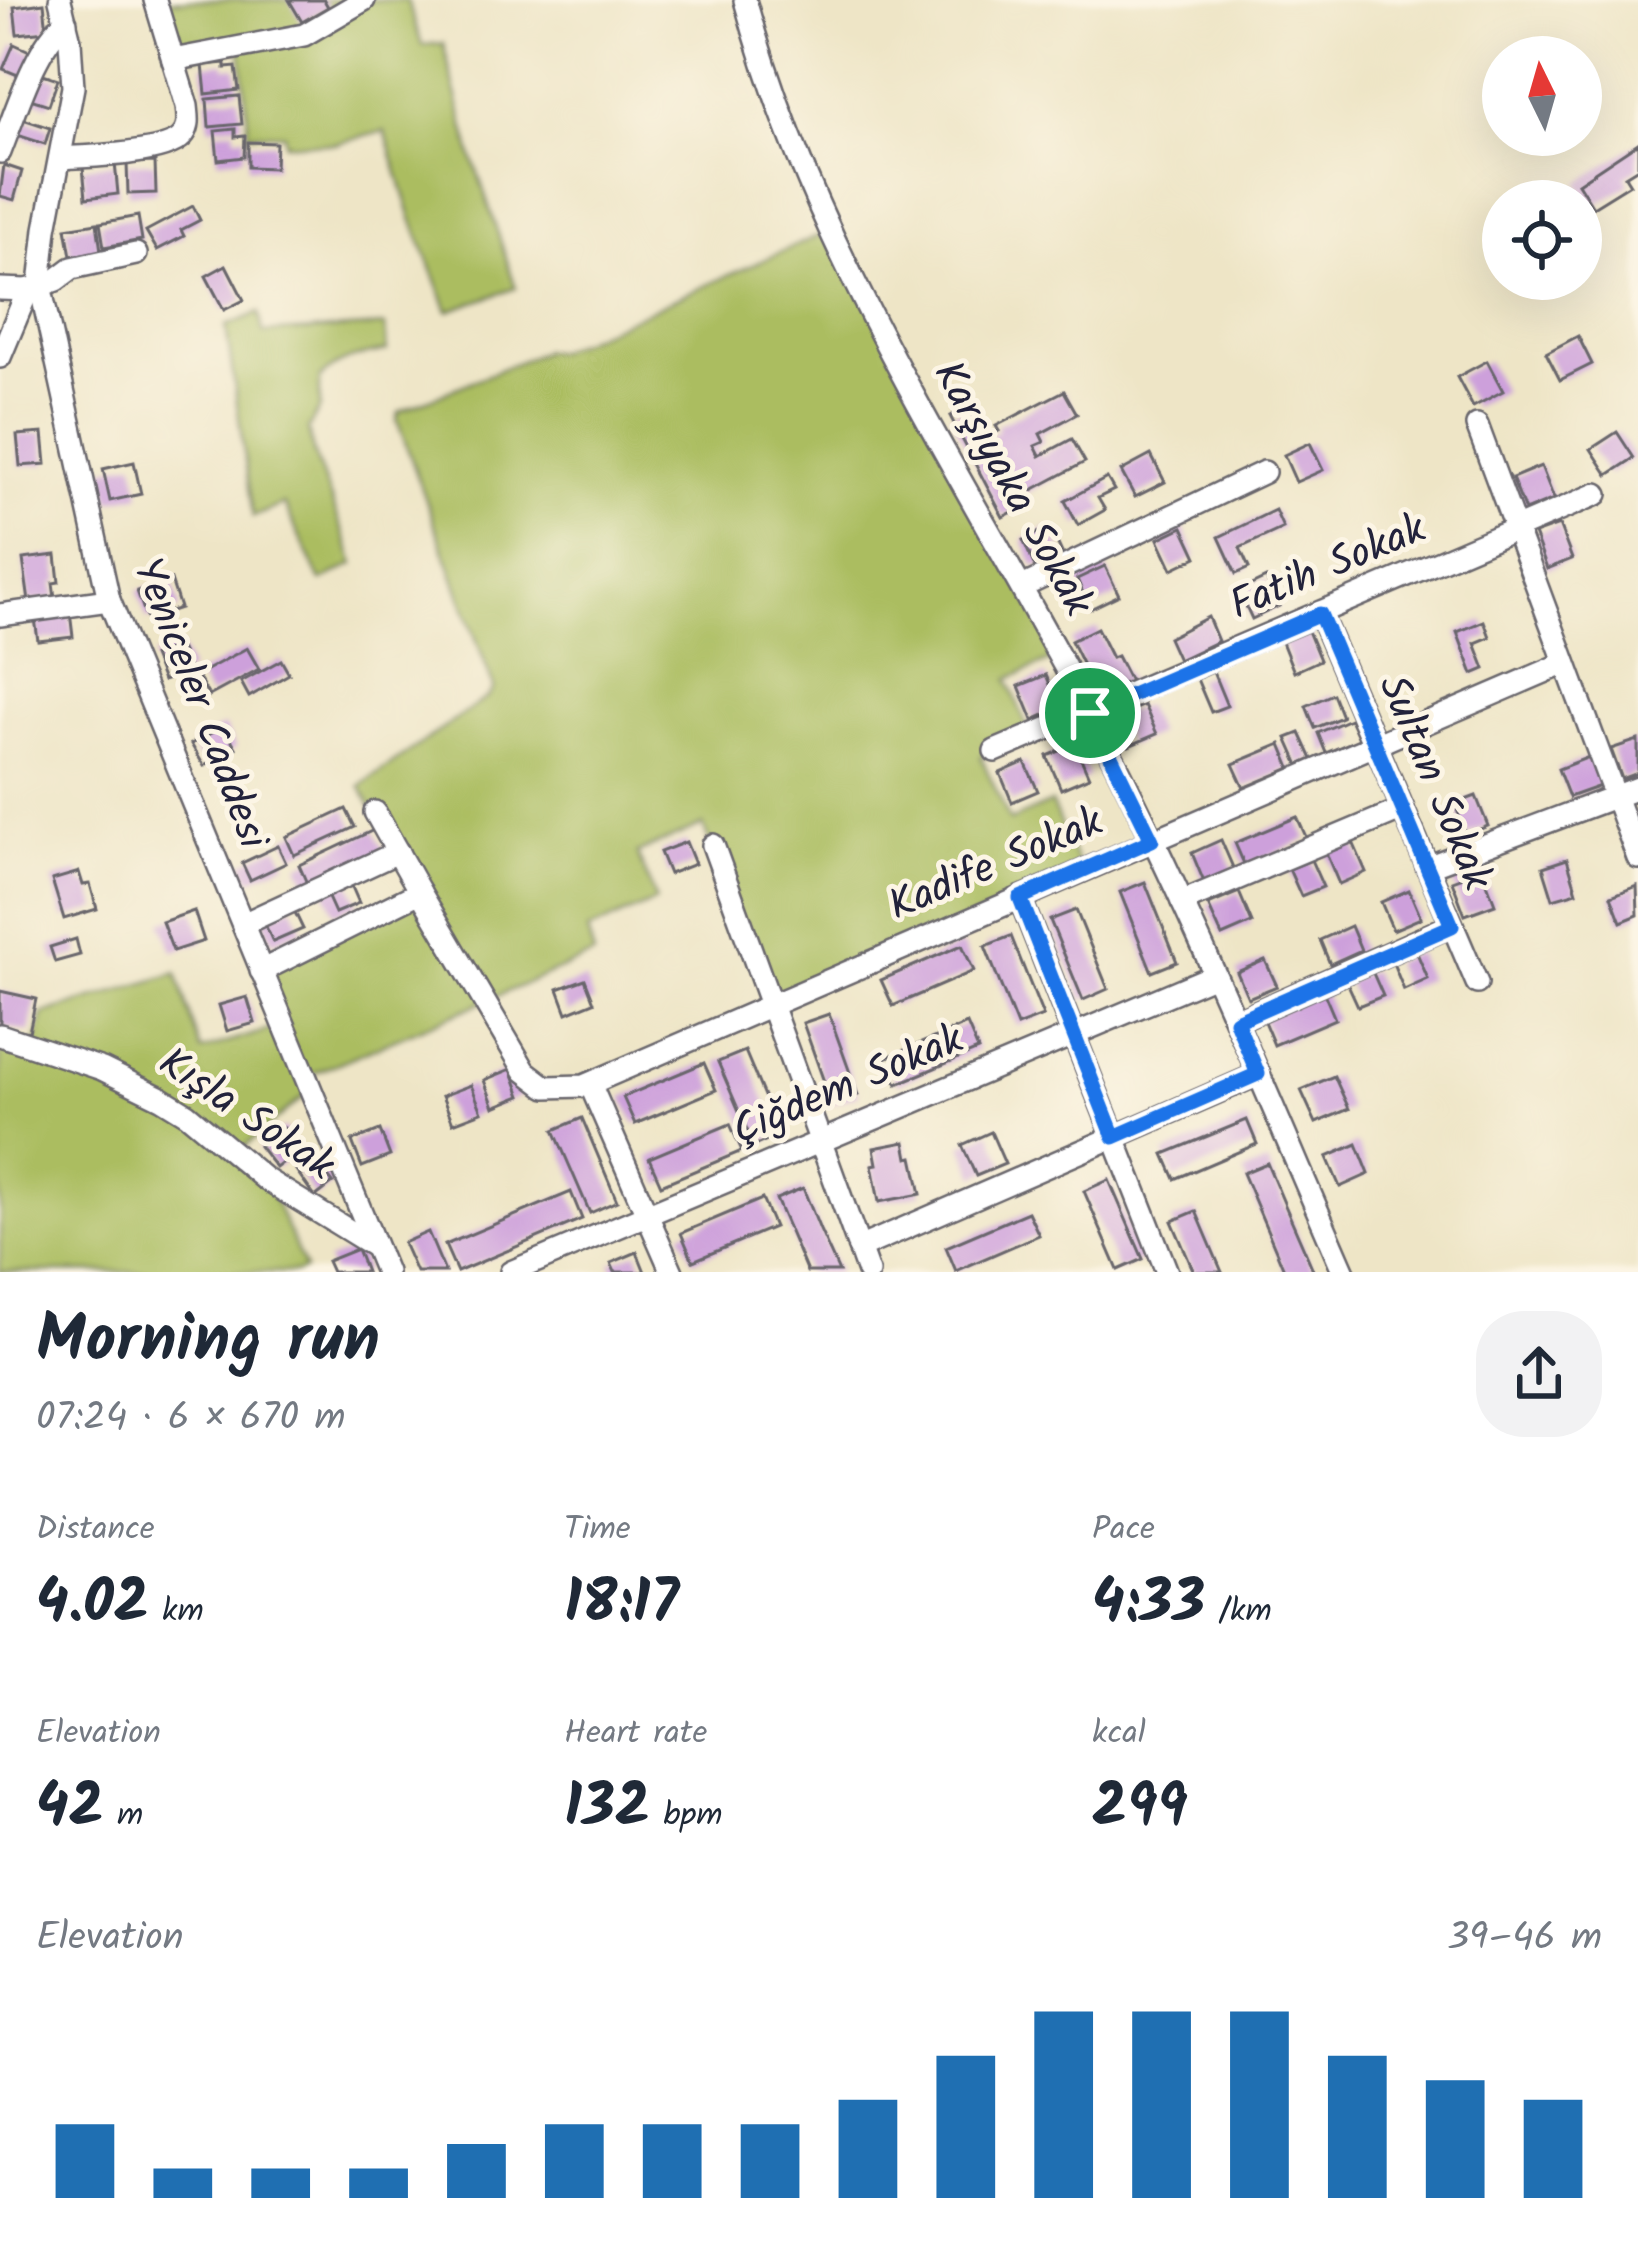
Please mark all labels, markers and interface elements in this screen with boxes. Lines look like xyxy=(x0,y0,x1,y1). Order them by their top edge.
north arrow xyxy=(1482,36,1602,156)
map controls xyxy=(1482,36,1602,300)
button: locate xyxy=(1482,180,1602,300)
street label: Karşıyaka Sokak xyxy=(914,349,1110,629)
street label: Fatih Sokak xyxy=(1219,496,1437,639)
street label: Yeniceler Caddesi xyxy=(113,549,286,861)
pin xyxy=(1039,662,1141,764)
street label: Sultan Sokak xyxy=(1359,665,1510,901)
icon: arrive xyxy=(1057,680,1123,746)
street label: Kadife Sokak xyxy=(878,790,1114,940)
street label: Çiğdem Sokak xyxy=(722,1007,974,1165)
street label: Kışla Sokak xyxy=(144,1031,348,1199)
text: Morning run xyxy=(36,1290,380,1395)
button: share xyxy=(1476,1311,1602,1437)
text: 07:24 · 6 × 670 m xyxy=(36,1388,346,1450)
text: Distance xyxy=(36,1504,155,1557)
text: Time xyxy=(564,1504,631,1557)
text: Pace xyxy=(1092,1504,1155,1557)
text: 4.02 xyxy=(36,1557,149,1653)
text: 18:17 xyxy=(564,1557,679,1653)
text: 4:33 xyxy=(1092,1557,1205,1653)
text: km xyxy=(149,1586,204,1639)
text: /km xyxy=(1205,1586,1272,1639)
text: Elevation xyxy=(36,1708,161,1761)
text: Heart rate xyxy=(564,1708,707,1761)
text: kcal xyxy=(1092,1708,1146,1761)
text: 42 xyxy=(36,1761,104,1857)
text: 132 xyxy=(564,1761,650,1857)
text: 299 xyxy=(1092,1761,1188,1857)
text: m xyxy=(104,1790,143,1843)
text: bpm xyxy=(650,1790,723,1843)
text: Elevation xyxy=(36,1908,184,1970)
text: 39–46 m xyxy=(1447,1908,1602,1970)

